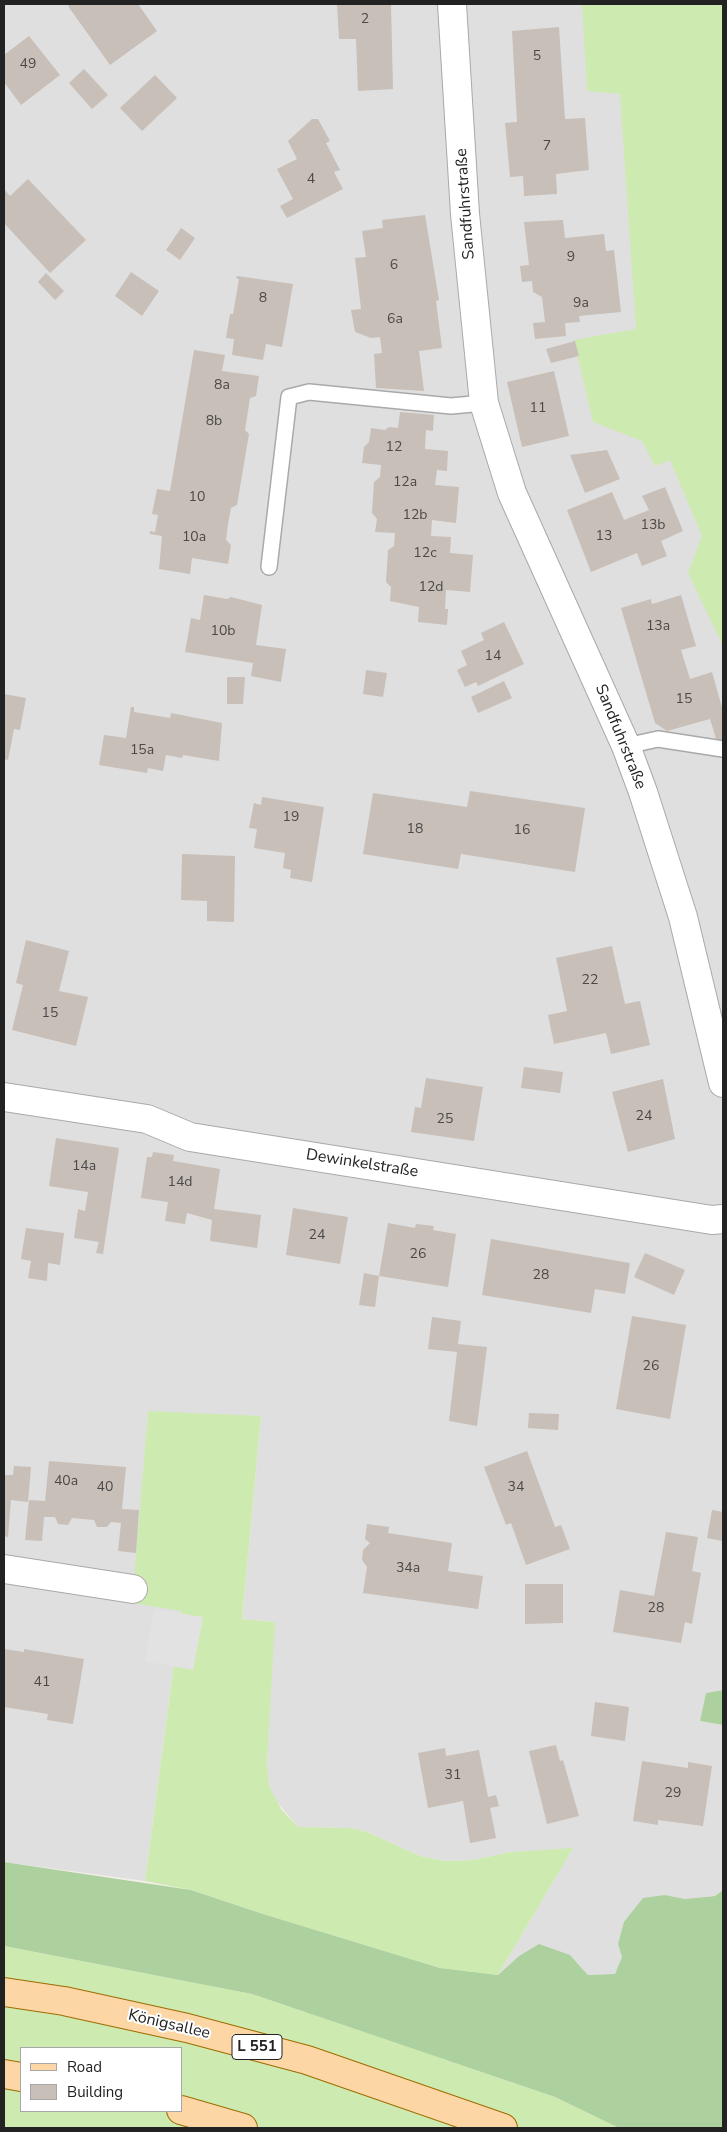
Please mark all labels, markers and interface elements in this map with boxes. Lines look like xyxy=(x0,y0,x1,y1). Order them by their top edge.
house number: 2 xyxy=(361,12,369,28)
house number: 5 xyxy=(533,49,541,65)
house number: 49 xyxy=(20,57,36,73)
house number: 7 xyxy=(543,139,551,155)
street label: Sandfuhrstraße xyxy=(453,148,479,260)
house number: 4 xyxy=(307,172,315,188)
house number: 9 xyxy=(567,250,575,266)
house number: 6 xyxy=(390,258,398,274)
house number: 8 xyxy=(259,291,267,307)
house number: 9a xyxy=(573,296,589,312)
house number: 6a xyxy=(387,312,403,328)
house number: 8a xyxy=(214,378,230,394)
house number: 11 xyxy=(530,401,546,417)
house number: 8b xyxy=(206,414,222,430)
house number: 12 xyxy=(386,440,402,456)
house number: 12a xyxy=(393,475,417,491)
house number: 10 xyxy=(189,490,205,506)
house number: 12b xyxy=(403,508,427,524)
house number: 13b xyxy=(641,518,665,534)
house number: 13 xyxy=(596,529,612,545)
house number: 10a xyxy=(182,530,206,546)
house number: 12c xyxy=(413,546,437,562)
house number: 12d xyxy=(419,580,443,596)
house number: 13a xyxy=(646,619,670,635)
house number: 10b xyxy=(211,624,235,640)
house number: 14 xyxy=(485,649,501,665)
street label: Sandfuhrstraße xyxy=(590,682,650,792)
house number: 15 xyxy=(676,692,692,708)
house number: 15a xyxy=(130,743,154,759)
house number: 19 xyxy=(283,810,299,826)
house number: 18 xyxy=(407,822,423,838)
house number: 16 xyxy=(514,823,530,839)
house number: 22 xyxy=(582,973,598,989)
house number: 15 xyxy=(42,1006,58,1022)
house number: 24 xyxy=(636,1109,652,1125)
house number: 25 xyxy=(437,1112,453,1128)
street label: Dewinkelstraße xyxy=(305,1146,419,1182)
house number: 14a xyxy=(72,1159,96,1175)
house number: 14d xyxy=(168,1175,192,1191)
house number: 24 xyxy=(309,1228,325,1244)
house number: 26 xyxy=(410,1247,426,1263)
house number: 28 xyxy=(533,1268,549,1284)
house number: 26 xyxy=(643,1359,659,1375)
house number: 40a xyxy=(54,1474,78,1490)
house number: 40 xyxy=(97,1480,113,1496)
house number: 34 xyxy=(508,1480,524,1496)
house number: 34a xyxy=(396,1561,420,1577)
house number: 28 xyxy=(648,1601,664,1617)
house number: 41 xyxy=(34,1675,50,1691)
house number: 31 xyxy=(445,1768,461,1784)
house number: 29 xyxy=(665,1786,681,1802)
street label: Königsallee xyxy=(126,2006,212,2044)
road number: L 551 xyxy=(232,2034,282,2060)
legend xyxy=(20,2047,182,2112)
text: Road xyxy=(67,2057,102,2077)
text: Building xyxy=(67,2082,123,2102)

